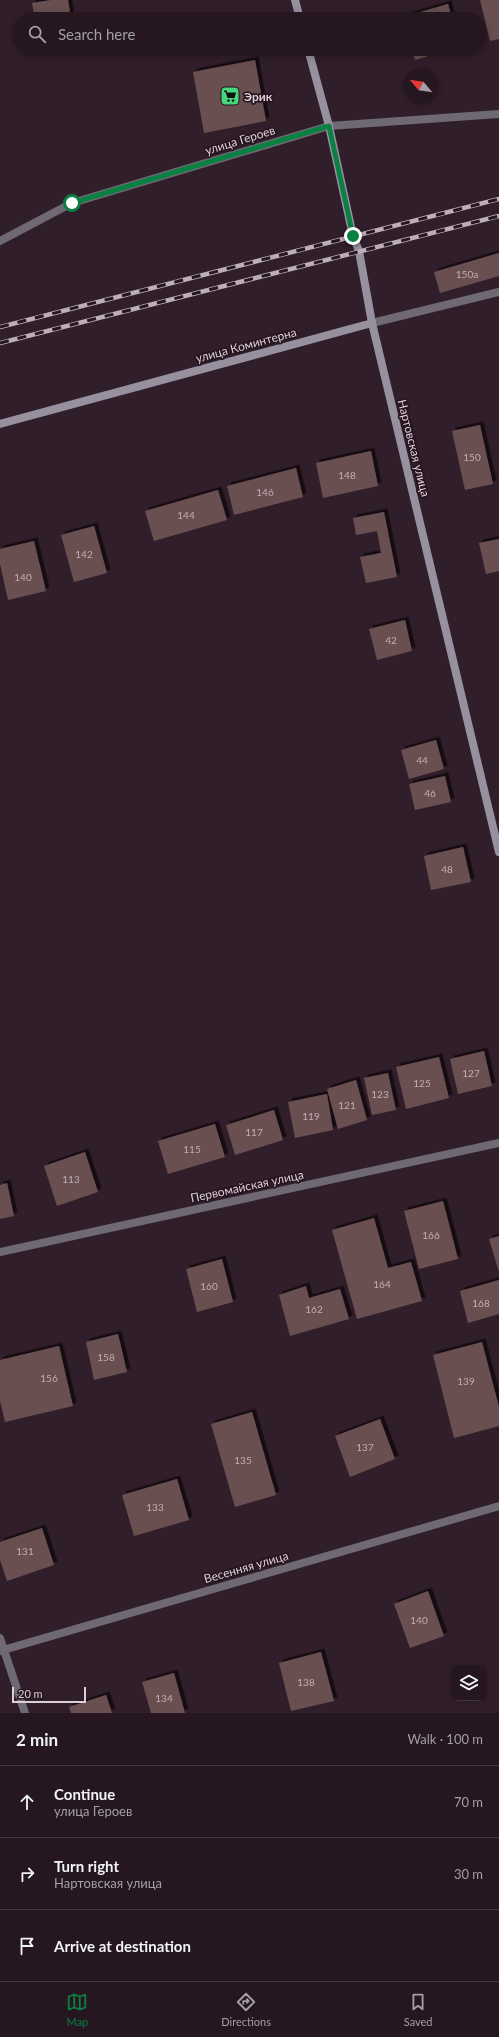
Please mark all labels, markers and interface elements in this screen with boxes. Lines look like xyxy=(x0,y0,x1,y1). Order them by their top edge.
search box xyxy=(12,12,487,56)
icon: search xyxy=(26,23,48,45)
text: Search here xyxy=(58,25,135,43)
north arrow xyxy=(403,68,439,104)
supermarket icon: Эрик xyxy=(219,85,241,107)
place label: Эрик xyxy=(244,89,273,104)
street label: улица Героев xyxy=(203,122,277,158)
route start xyxy=(63,194,81,212)
route end xyxy=(344,227,362,245)
house number: 150а xyxy=(456,268,478,280)
street label: улица Коминтерна xyxy=(194,324,298,366)
street label: Нартовская улица xyxy=(395,398,433,498)
house number: 150 xyxy=(463,451,481,463)
house number: 148 xyxy=(338,469,356,481)
house number: 146 xyxy=(256,486,274,498)
house number: 144 xyxy=(177,509,195,521)
house number: 142 xyxy=(75,548,93,560)
house number: 140 xyxy=(14,571,32,583)
house number: 42 xyxy=(385,634,397,646)
house number: 44 xyxy=(416,754,428,766)
house number: 46 xyxy=(424,787,436,799)
house number: 48 xyxy=(441,863,453,875)
house number: 127 xyxy=(462,1067,480,1079)
house number: 125 xyxy=(413,1077,431,1089)
house number: 123 xyxy=(371,1088,389,1100)
house number: 121 xyxy=(338,1099,356,1111)
house number: 119 xyxy=(302,1110,320,1122)
house number: 117 xyxy=(245,1126,263,1138)
house number: 115 xyxy=(183,1143,201,1155)
street label: Первомайская улица xyxy=(189,1167,305,1205)
house number: 113 xyxy=(62,1173,80,1185)
house number: 166 xyxy=(422,1229,440,1241)
house number: 164 xyxy=(373,1278,391,1290)
house number: 160 xyxy=(200,1280,218,1292)
house number: 168 xyxy=(472,1297,490,1309)
house number: 162 xyxy=(305,1303,323,1315)
house number: 158 xyxy=(97,1351,115,1363)
house number: 156 xyxy=(40,1372,58,1384)
house number: 139 xyxy=(457,1375,475,1387)
house number: 137 xyxy=(356,1441,374,1453)
house number: 135 xyxy=(234,1454,252,1466)
house number: 133 xyxy=(146,1501,164,1513)
house number: 131 xyxy=(16,1545,34,1557)
street label: Весенняя улица xyxy=(202,1548,290,1586)
house number: 140 xyxy=(410,1614,428,1626)
map controls xyxy=(451,1665,487,1701)
button: layers xyxy=(451,1665,487,1701)
house number: 138 xyxy=(297,1676,315,1688)
scale bar xyxy=(12,1685,86,1704)
text: 20 m xyxy=(18,1687,43,1700)
house number: 134 xyxy=(155,1692,173,1704)
text: 2 min xyxy=(16,1729,58,1750)
text: Walk · 100 m xyxy=(407,1731,483,1747)
text: Continue xyxy=(54,1785,115,1803)
icon: ahead xyxy=(16,1791,38,1813)
text: 70 m xyxy=(454,1794,483,1810)
text: улица Героев xyxy=(54,1803,132,1819)
text: Turn right xyxy=(54,1857,119,1875)
icon: right xyxy=(16,1863,38,1885)
text: 30 m xyxy=(454,1866,483,1882)
text: Нартовская улица xyxy=(54,1875,162,1891)
icon: arrive xyxy=(16,1935,38,1957)
text: Arrive at destination xyxy=(54,1937,191,1955)
tab: Map xyxy=(66,1991,88,2028)
tab: Directions xyxy=(221,1991,271,2028)
tab: Saved xyxy=(404,1991,433,2028)

